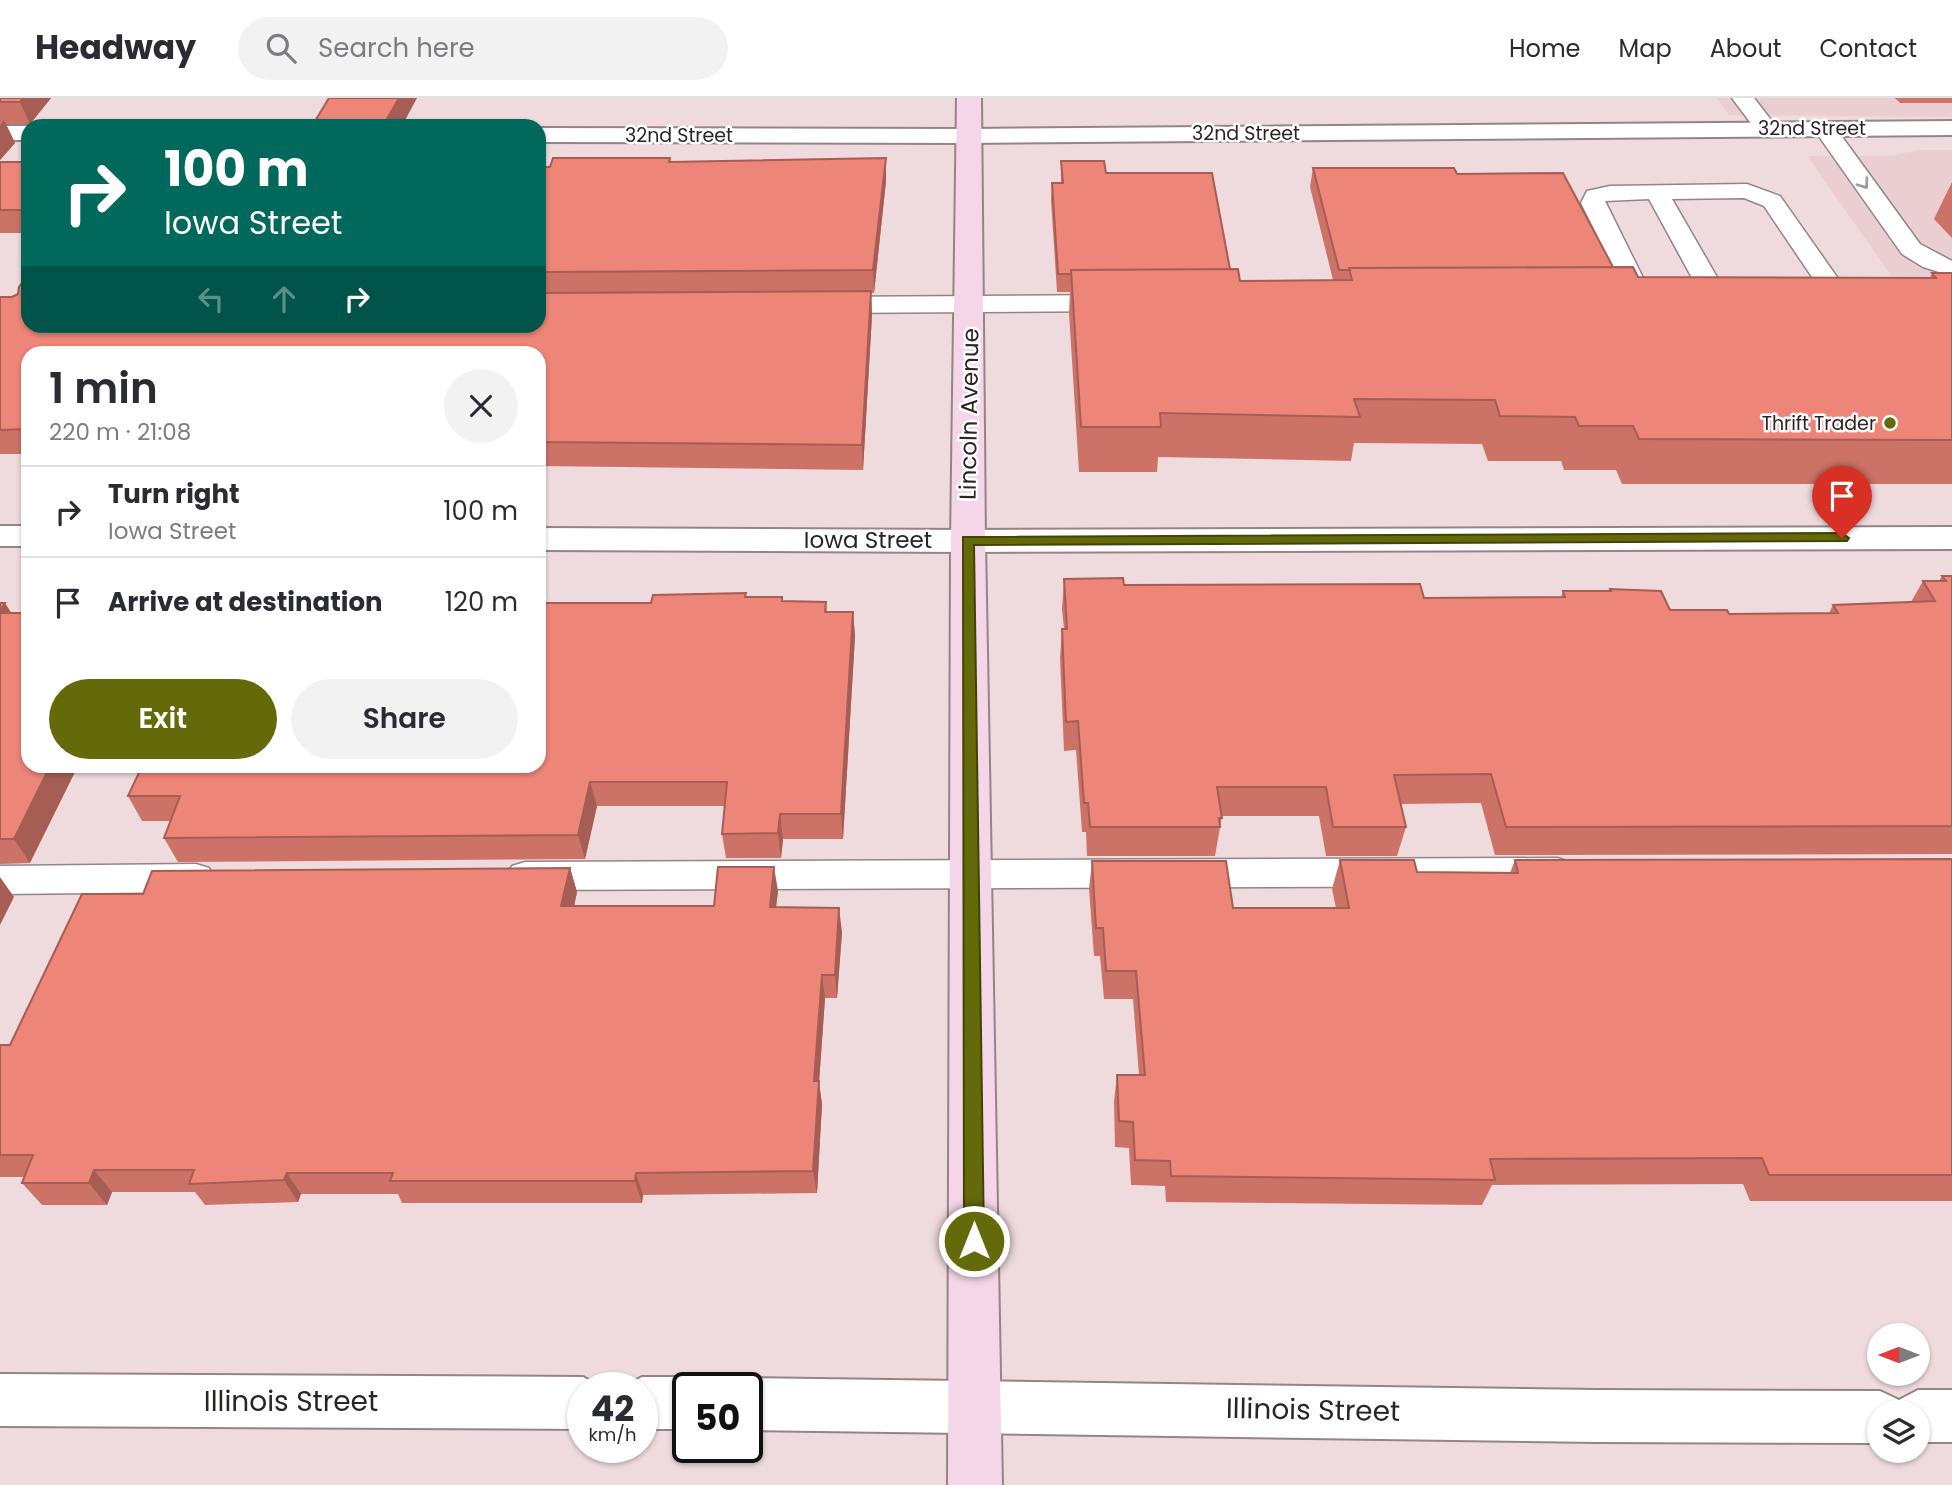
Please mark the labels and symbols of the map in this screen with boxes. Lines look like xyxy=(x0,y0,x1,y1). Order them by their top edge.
street label: 32nd Street xyxy=(1758,115,1866,142)
street label: 32nd Street xyxy=(1192,120,1300,147)
street label: 32nd Street xyxy=(625,122,733,149)
one-way arrow xyxy=(1856,176,1868,189)
street label: Lincoln Avenue xyxy=(952,328,986,500)
place label: Thrift Trader xyxy=(1762,410,1876,437)
marker: Thrift Trader xyxy=(1882,415,1898,431)
pin xyxy=(1812,466,1872,538)
street label: Iowa Street xyxy=(804,524,932,556)
position arrow xyxy=(937,1204,1011,1278)
north arrow xyxy=(1867,1323,1930,1386)
speed limit sign: 50 xyxy=(672,1372,763,1463)
street label: Illinois Street xyxy=(204,1382,378,1421)
street label: Illinois Street xyxy=(1225,1389,1401,1431)

